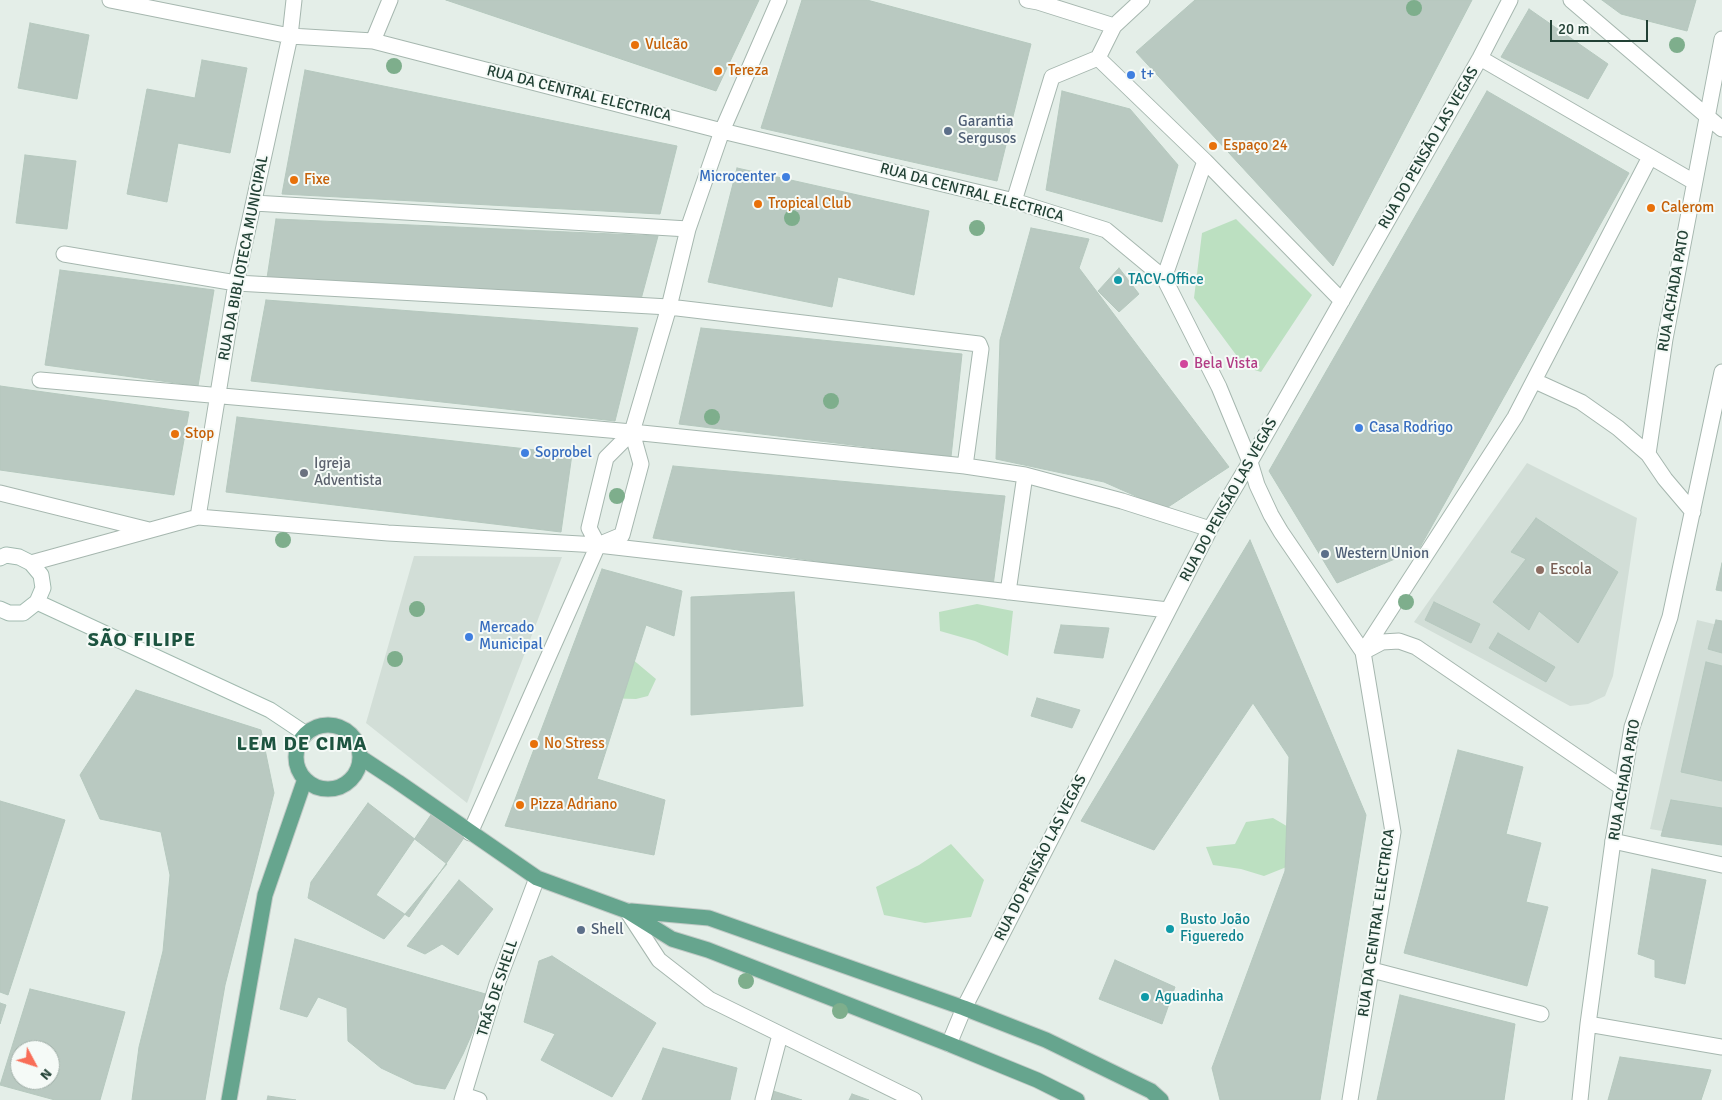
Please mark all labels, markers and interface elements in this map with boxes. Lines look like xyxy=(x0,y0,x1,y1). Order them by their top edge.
scale bar xyxy=(1552,10,1650,42)
text: 20 m xyxy=(1558,20,1589,38)
place label: Vulcão xyxy=(645,36,688,54)
marker: Vulcão xyxy=(629,39,641,51)
street label: RUA DA CENTRAL ELECTRICA xyxy=(485,62,673,126)
place label: Tereza xyxy=(728,62,769,80)
street label: RUA DO PENSÃO LAS VEGAS xyxy=(1375,64,1483,232)
marker: Tereza xyxy=(712,65,724,77)
place label: t+ xyxy=(1141,66,1154,84)
marker: t+ xyxy=(1125,69,1137,81)
place label: Garantia Sergusos xyxy=(958,113,1016,148)
marker: Garantia Sergusos xyxy=(942,125,954,137)
place label: Espaço 24 xyxy=(1223,137,1288,155)
marker: Espaço 24 xyxy=(1207,140,1219,152)
street label: RUA DA BIBLIOTECA MUNICIPAL xyxy=(215,154,273,362)
street label: RUA DA CENTRAL ELECTRICA xyxy=(878,160,1066,226)
place label: Microcenter xyxy=(699,168,776,186)
place label: Fixe xyxy=(304,171,330,189)
marker: Microcenter xyxy=(780,171,792,183)
marker: Fixe xyxy=(288,174,300,186)
place label: Tropical Club xyxy=(768,195,851,213)
marker: Tropical Club xyxy=(752,198,764,210)
place label: Calerom xyxy=(1661,199,1714,217)
marker: Calerom xyxy=(1645,202,1657,214)
street label: RUA ACHADA PATO xyxy=(1654,229,1694,353)
place label: TACV-Office xyxy=(1128,271,1204,289)
marker: TACV-Office xyxy=(1112,274,1124,286)
place label: Bela Vista xyxy=(1194,355,1258,373)
marker: Bela Vista xyxy=(1178,358,1190,370)
street label: RUA DO PENSÃO LAS VEGAS xyxy=(1176,415,1282,585)
place label: Casa Rodrigo xyxy=(1369,419,1453,437)
marker: Casa Rodrigo xyxy=(1353,422,1365,434)
place label: Stop xyxy=(185,425,214,443)
marker: Stop xyxy=(169,428,181,440)
place label: Soprobel xyxy=(535,444,592,462)
marker: Soprobel xyxy=(519,447,531,459)
place label: Igreja Adventista xyxy=(314,455,382,490)
marker: Igreja Adventista xyxy=(298,467,310,479)
place label: Western Union xyxy=(1335,545,1429,563)
marker: Western Union xyxy=(1319,548,1331,560)
place label: Escola xyxy=(1550,561,1592,579)
marker: Escola xyxy=(1534,564,1546,576)
place label: Mercado Municipal xyxy=(479,619,543,654)
district label: SÃO FILIPE xyxy=(87,629,197,653)
marker: Mercado Municipal xyxy=(463,631,475,643)
street label: RUA ACHADA PATO xyxy=(1605,718,1645,842)
district label: LEM DE CIMA xyxy=(235,733,369,757)
place label: No Stress xyxy=(544,735,605,753)
marker: No Stress xyxy=(528,738,540,750)
street label: RUA DO PENSÃO LAS VEGAS xyxy=(991,772,1091,944)
place label: Pizza Adriano xyxy=(530,796,617,814)
marker: Pizza Adriano xyxy=(514,799,526,811)
street label: RUA DA CENTRAL ELECTRICA xyxy=(1355,828,1399,1018)
place label: Busto João Figueredo xyxy=(1180,911,1250,946)
place label: Shell xyxy=(591,921,624,939)
marker: Busto João Figueredo xyxy=(1164,923,1176,935)
marker: Shell xyxy=(575,924,587,936)
street label: TRÁS DE SHELL xyxy=(474,937,522,1039)
place label: Aguadinha xyxy=(1155,988,1224,1006)
marker: Aguadinha xyxy=(1139,991,1151,1003)
north arrow xyxy=(10,1040,60,1090)
text: N xyxy=(36,1065,56,1084)

